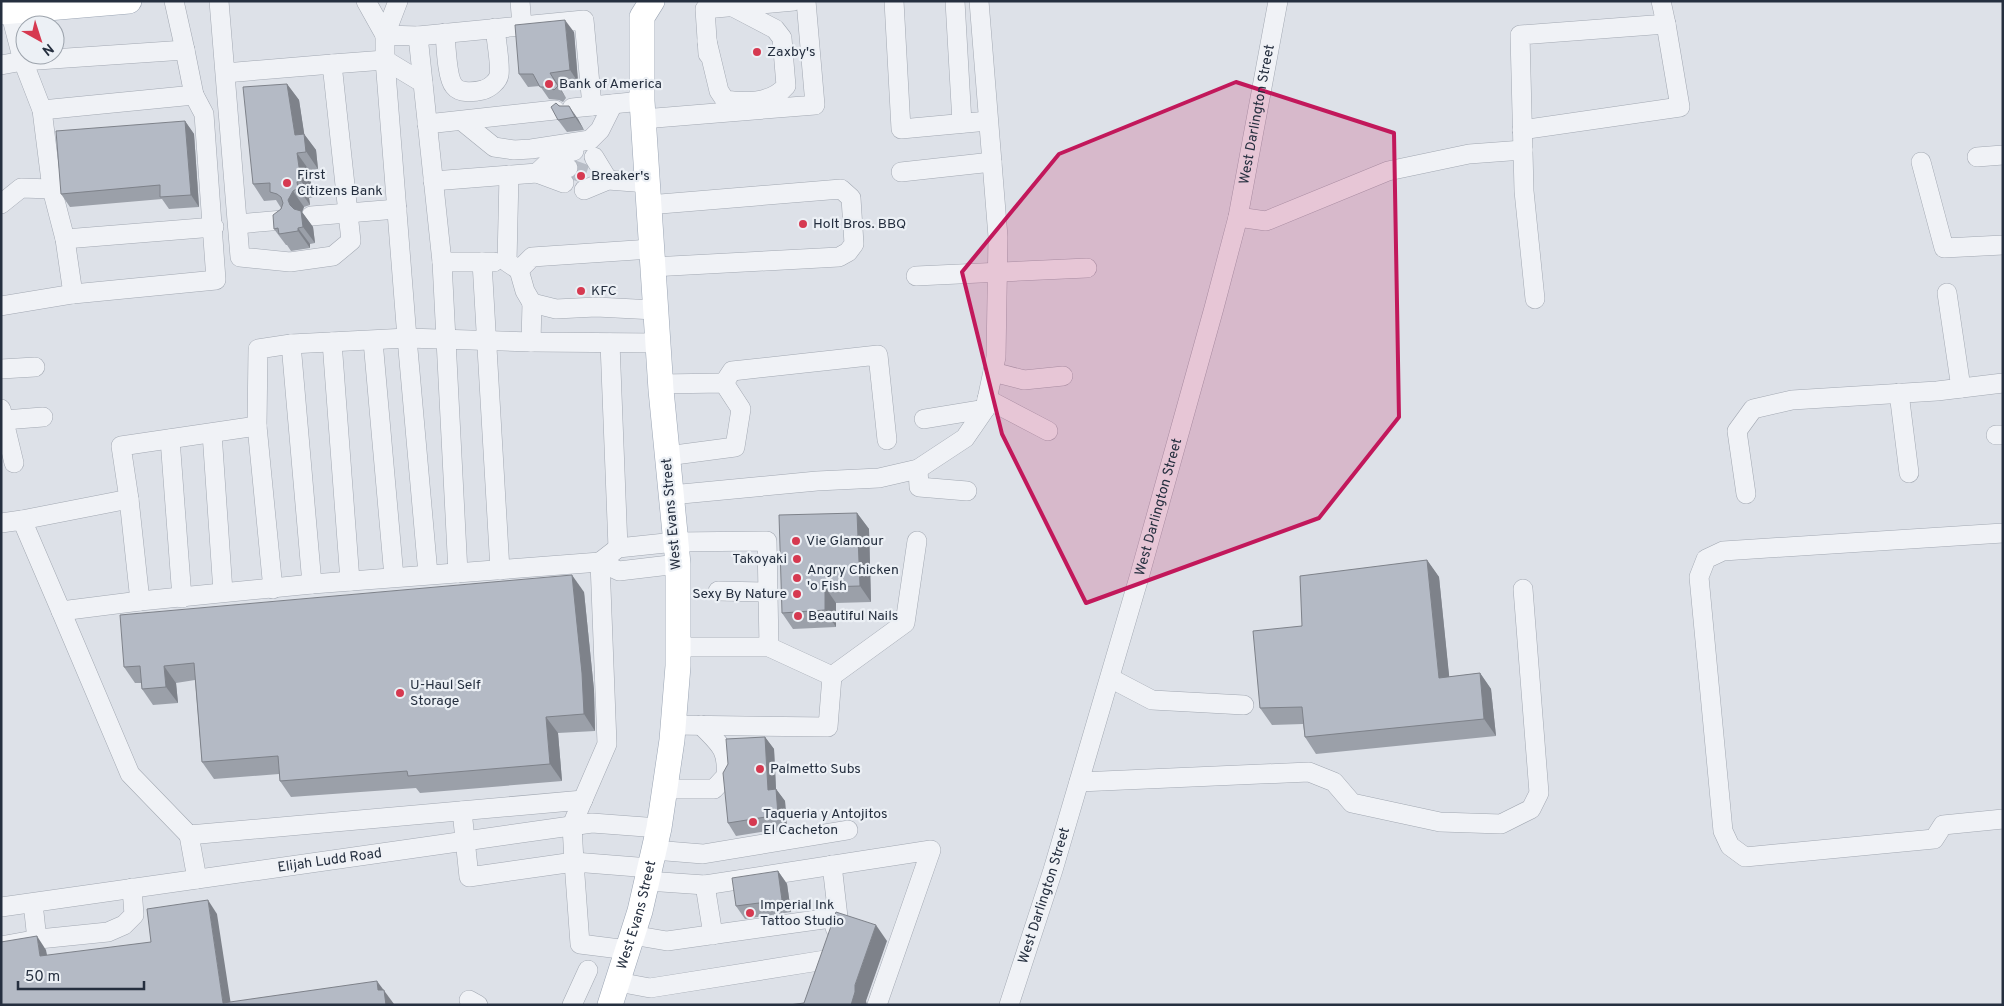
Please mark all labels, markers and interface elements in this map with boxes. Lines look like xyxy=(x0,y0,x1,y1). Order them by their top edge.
north arrow xyxy=(15,15,65,65)
text: N xyxy=(38,39,56,59)
street label: West Darlington Street xyxy=(1236,43,1278,186)
place label: Zaxby's xyxy=(767,44,816,61)
marker: Zaxby's xyxy=(751,46,763,58)
place label: Bank of America xyxy=(559,76,662,93)
marker: Bank of America xyxy=(543,78,555,90)
place label: First Citizens Bank xyxy=(297,167,383,200)
place label: Breaker's xyxy=(591,168,650,185)
marker: Breaker's xyxy=(575,170,587,182)
marker: First Citizens Bank xyxy=(281,177,293,189)
place label: Holt Bros. BBQ xyxy=(813,216,906,233)
marker: Holt Bros. BBQ xyxy=(797,218,809,230)
place label: KFC xyxy=(591,283,617,300)
marker: KFC xyxy=(575,285,587,297)
street label: West Darlington Street xyxy=(1131,436,1186,578)
street label: West Evans Street xyxy=(659,457,685,571)
place label: Vie Glamour xyxy=(806,533,884,550)
marker: Vie Glamour xyxy=(790,535,802,547)
place label: Takoyaki xyxy=(732,551,787,568)
marker: Takoyaki xyxy=(791,553,803,565)
place label: Angry Chicken 'o Fish xyxy=(807,562,899,595)
marker: Angry Chicken 'o Fish xyxy=(791,572,803,584)
place label: Sexy By Nature xyxy=(692,586,787,603)
marker: Sexy By Nature xyxy=(791,588,803,600)
place label: Beautiful Nails xyxy=(808,608,898,625)
marker: Beautiful Nails xyxy=(792,610,804,622)
place label: U-Haul Self Storage xyxy=(410,677,481,710)
marker: U-Haul Self Storage xyxy=(394,687,406,699)
place label: Palmetto Subs xyxy=(770,761,861,778)
marker: Palmetto Subs xyxy=(754,763,766,775)
place label: Taqueria y Antojitos El Cacheton xyxy=(763,806,888,839)
marker: Taqueria y Antojitos El Cacheton xyxy=(747,816,759,828)
street label: West Darlington Street xyxy=(1015,825,1074,966)
street label: Elijah Ludd Road xyxy=(276,844,383,876)
street label: West Evans Street xyxy=(613,859,660,972)
place label: Imperial Ink Tattoo Studio xyxy=(760,897,844,930)
marker: Imperial Ink Tattoo Studio xyxy=(744,907,756,919)
scale bar xyxy=(18,958,144,990)
text: 50 m xyxy=(25,968,60,987)

